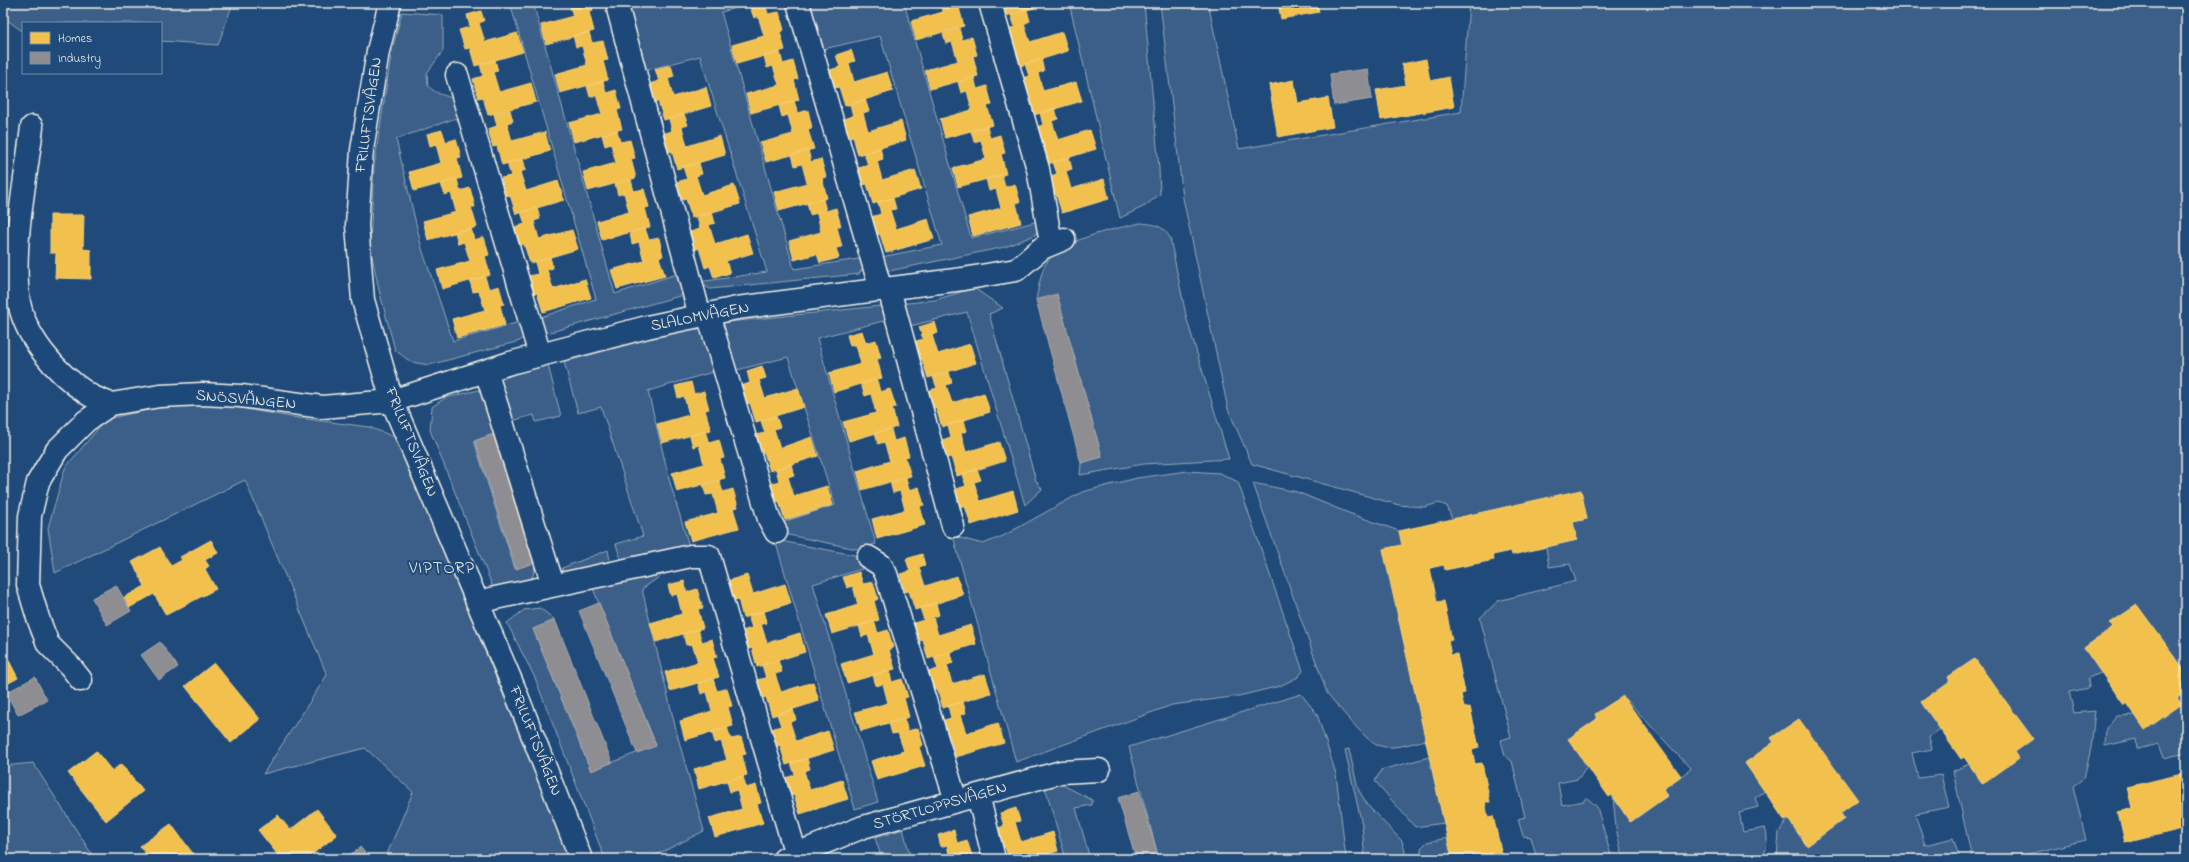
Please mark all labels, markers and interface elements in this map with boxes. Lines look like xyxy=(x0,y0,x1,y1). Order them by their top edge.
legend xyxy=(22,22,162,74)
text: Homes xyxy=(58,30,92,48)
text: Industry xyxy=(58,50,101,69)
street label: FRILUFTSVÄGEN xyxy=(349,56,389,175)
street label: SLALOMVÄGEN xyxy=(649,296,751,338)
street label: FRILUFTSVÄGEN xyxy=(378,382,444,501)
street label: SNÖSVÄNGEN xyxy=(195,384,297,416)
district label: VIPTORP xyxy=(408,556,475,581)
street label: FRILUFTSVÄGEN xyxy=(502,681,568,800)
street label: STÖRTLOPPSVÄGEN xyxy=(870,775,1010,837)

